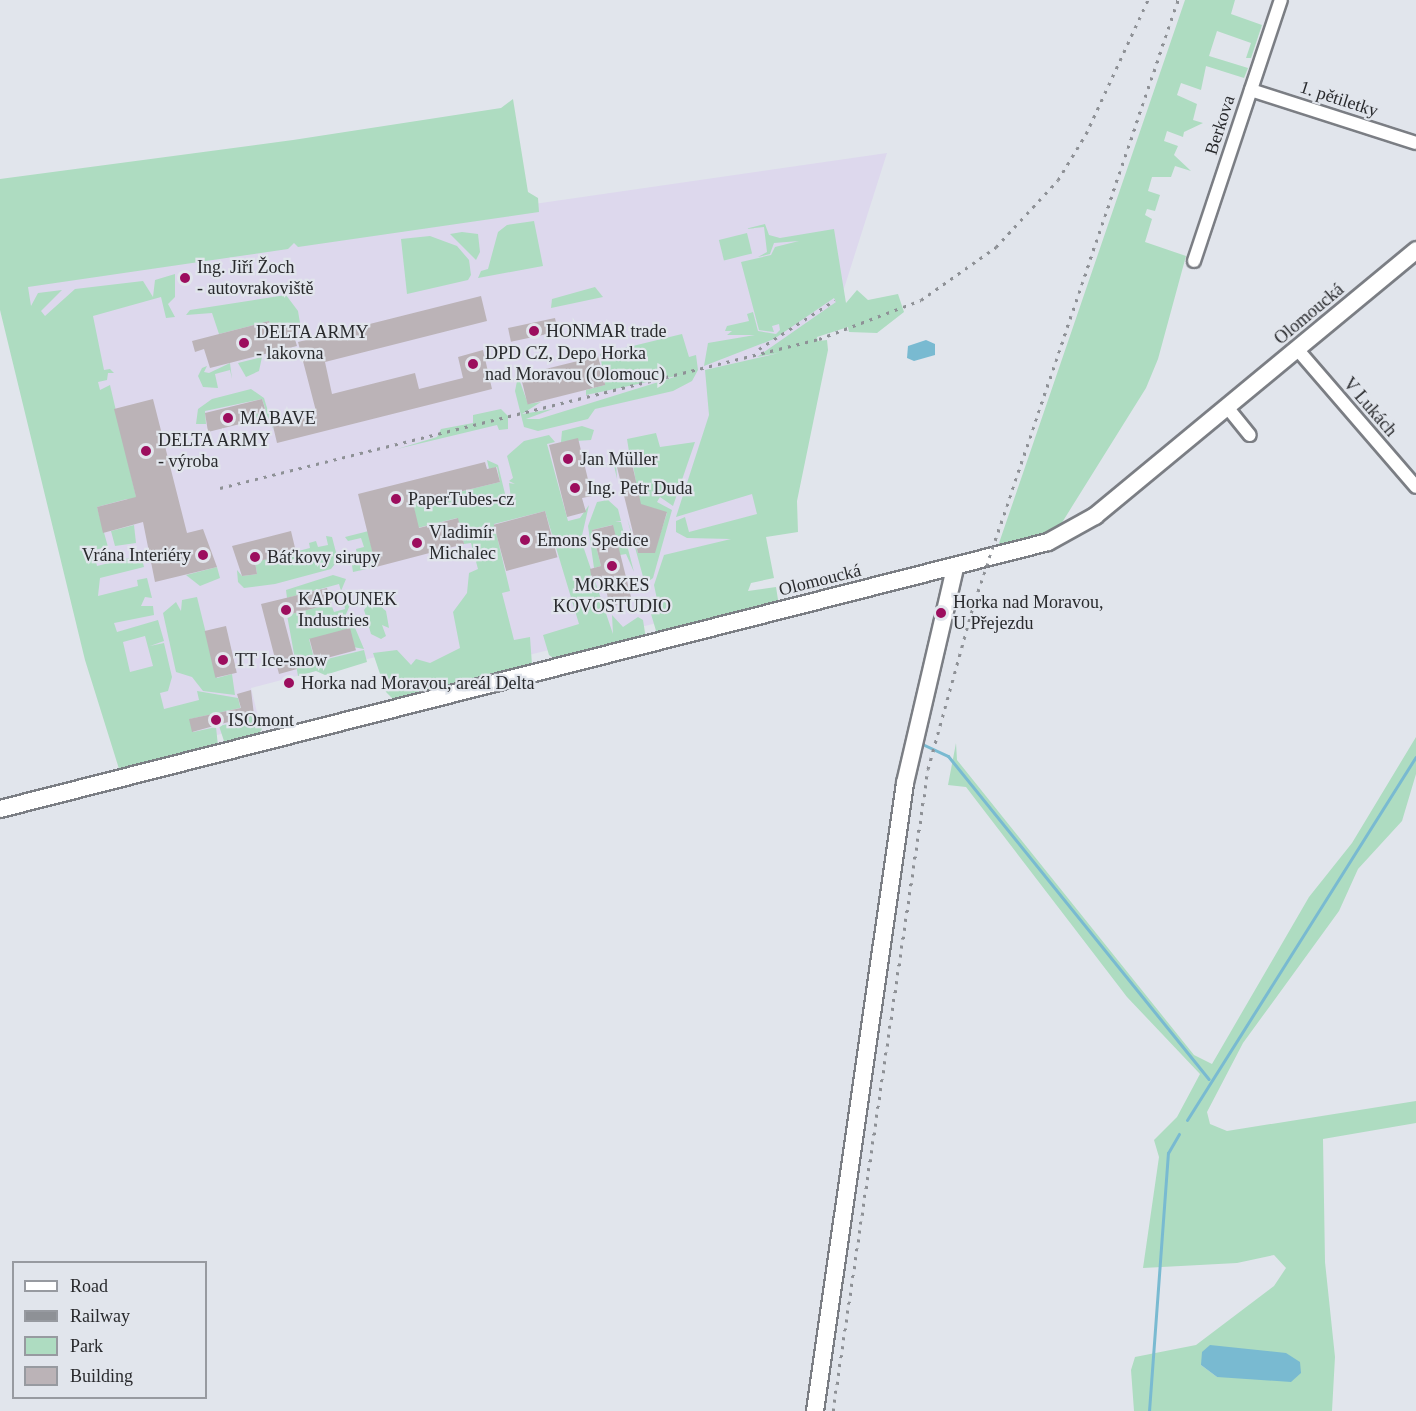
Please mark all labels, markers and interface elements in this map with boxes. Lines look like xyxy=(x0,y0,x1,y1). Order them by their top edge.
street label: 1. pětiletky xyxy=(1297,76,1381,122)
street label: Berkova xyxy=(1200,93,1240,157)
place label: Ing. Jiří Žoch - autovrakoviště xyxy=(197,257,313,300)
marker: Ing. Jiří Žoch - autovrakoviště xyxy=(178,271,192,285)
street label: Olomoucká xyxy=(1270,279,1348,349)
place label: HONMAR trade xyxy=(546,320,666,342)
place label: DELTA ARMY - lakovna xyxy=(256,322,370,364)
marker: HONMAR trade xyxy=(527,324,541,338)
marker: DELTA ARMY - lakovna xyxy=(237,336,251,350)
place label: DPD CZ, Depo Horka nad Moravou (Olomouc) xyxy=(485,343,665,386)
marker: DPD CZ, Depo Horka nad Moravou (Olomouc) xyxy=(466,357,480,371)
street label: V Lukách xyxy=(1338,373,1402,441)
place label: MABAVE xyxy=(240,407,316,429)
marker: MABAVE xyxy=(221,411,235,425)
place label: DELTA ARMY - výroba xyxy=(158,430,272,472)
marker: DELTA ARMY - výroba xyxy=(139,444,153,458)
place label: Jan Müller xyxy=(580,448,657,470)
marker: Jan Müller xyxy=(561,452,575,466)
place label: Ing. Petr Duda xyxy=(587,477,692,499)
marker: Ing. Petr Duda xyxy=(568,481,582,495)
place label: PaperTubes-cz xyxy=(408,488,514,510)
marker: PaperTubes-cz xyxy=(389,492,403,506)
place label: Vladimír Michalec xyxy=(429,522,496,564)
place label: Emons Spedice xyxy=(537,529,648,551)
marker: Emons Spedice xyxy=(518,533,532,547)
marker: Vladimír Michalec xyxy=(410,536,424,550)
place label: Vrána Interiéry xyxy=(82,544,191,566)
place label: Báťkovy sirupy xyxy=(267,546,380,568)
marker: Vrána Interiéry xyxy=(196,548,210,562)
marker: Báťkovy sirupy xyxy=(248,550,262,564)
marker: MORKES KOVOSTUDIO xyxy=(605,559,619,573)
street label: Olomoucká xyxy=(777,559,863,601)
place label: MORKES KOVOSTUDIO xyxy=(553,575,671,618)
place label: KAPOUNEK Industries xyxy=(298,589,397,632)
place label: Horka nad Moravou, U Přejezdu xyxy=(953,592,1103,634)
marker: KAPOUNEK Industries xyxy=(279,603,293,617)
marker: Horka nad Moravou, U Přejezdu xyxy=(934,606,948,620)
place label: TT Ice-snow xyxy=(235,649,327,671)
marker: TT Ice-snow xyxy=(216,653,230,667)
place label: Horka nad Moravou, areál Delta xyxy=(301,672,534,694)
marker: Horka nad Moravou, areál Delta xyxy=(282,676,296,690)
place label: ISOmont xyxy=(228,709,294,731)
marker: ISOmont xyxy=(209,713,223,727)
legend xyxy=(12,1261,207,1399)
text: Road xyxy=(70,1276,108,1296)
text: Railway xyxy=(70,1306,130,1326)
text: Park xyxy=(70,1336,103,1356)
text: Building xyxy=(70,1366,133,1386)

